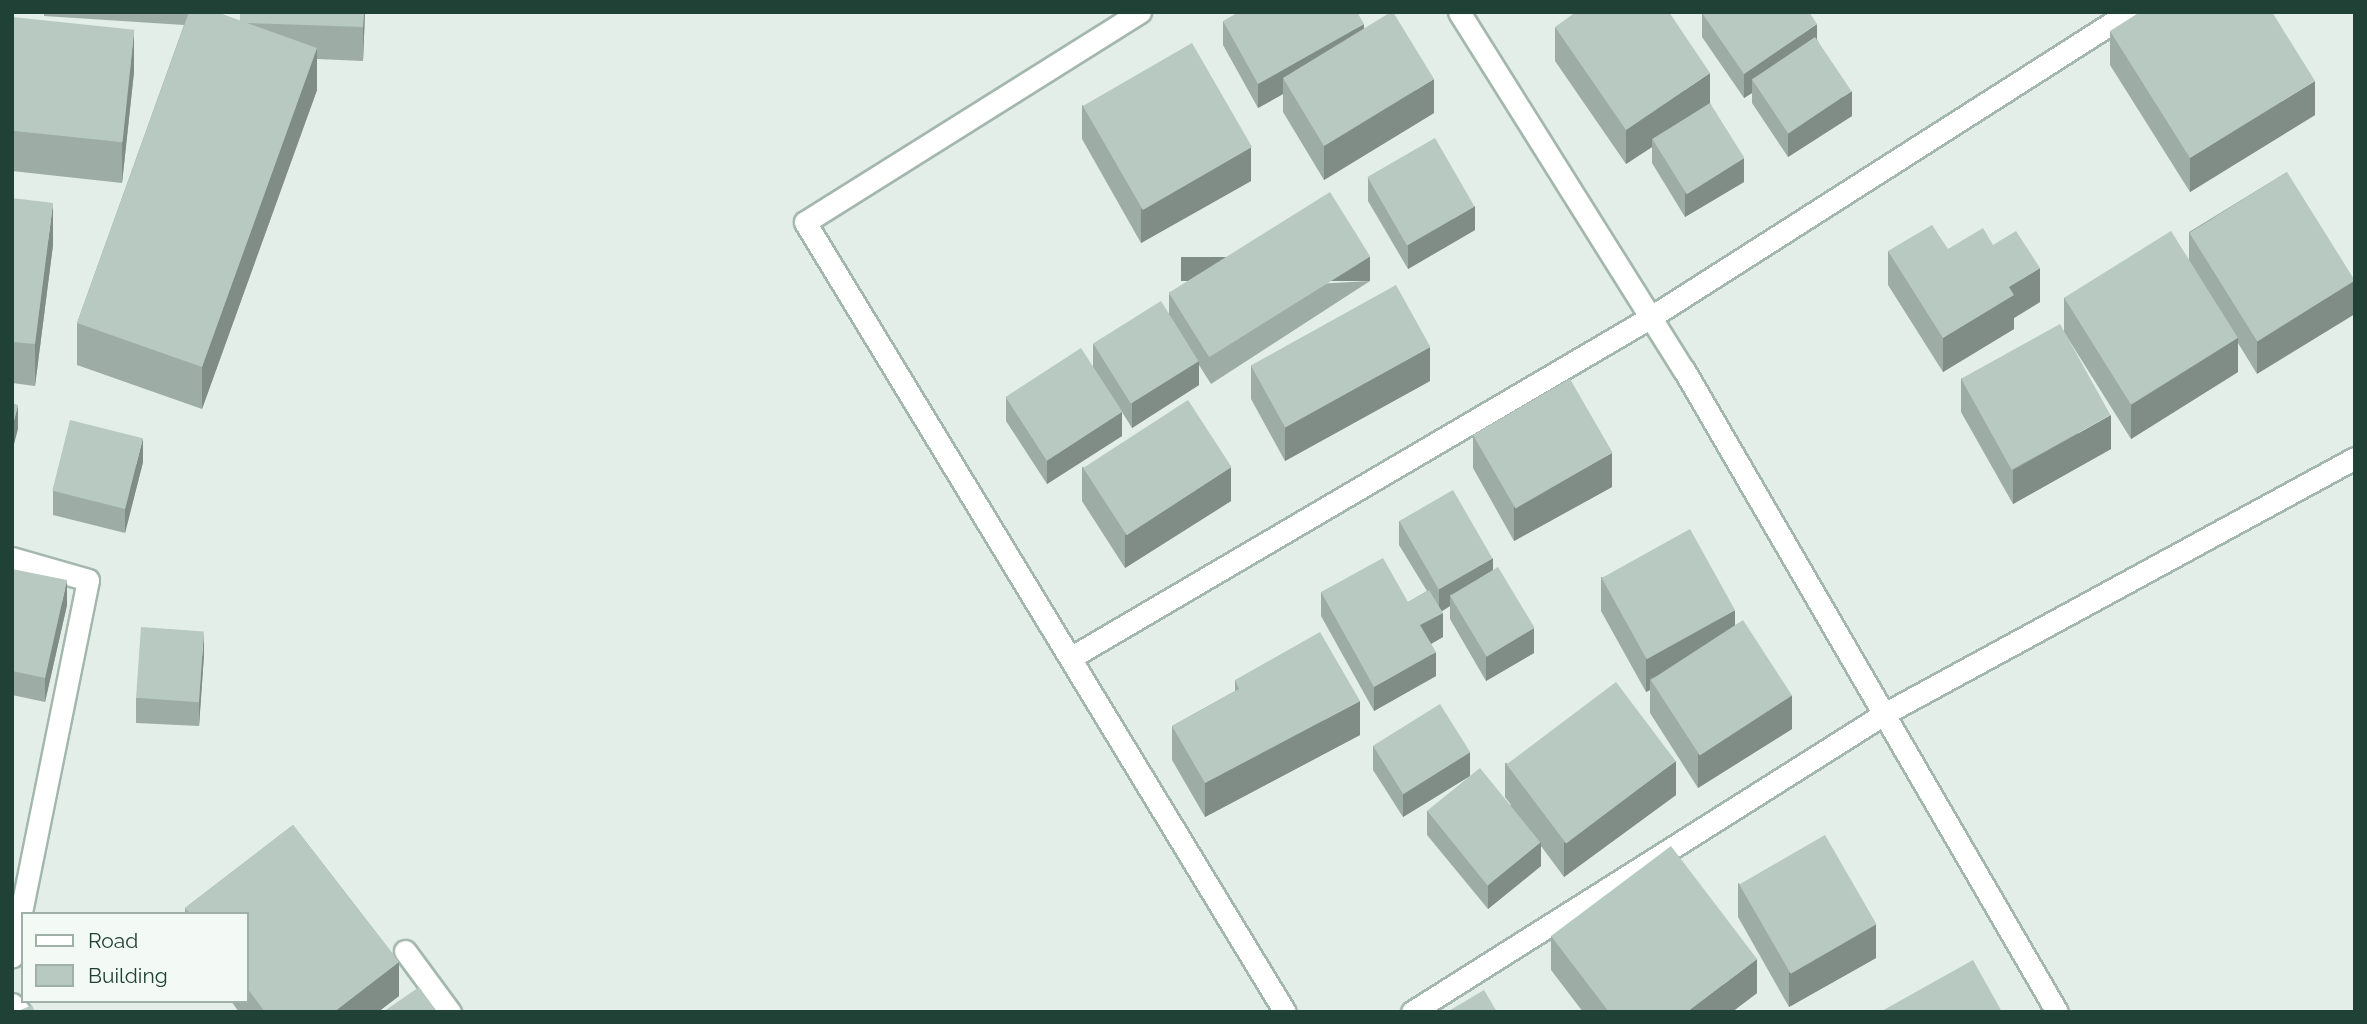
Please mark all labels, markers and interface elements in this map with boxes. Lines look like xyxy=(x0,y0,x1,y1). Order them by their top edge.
legend xyxy=(21,912,248,1003)
text: Road xyxy=(88,928,138,953)
text: Building xyxy=(88,963,168,988)

